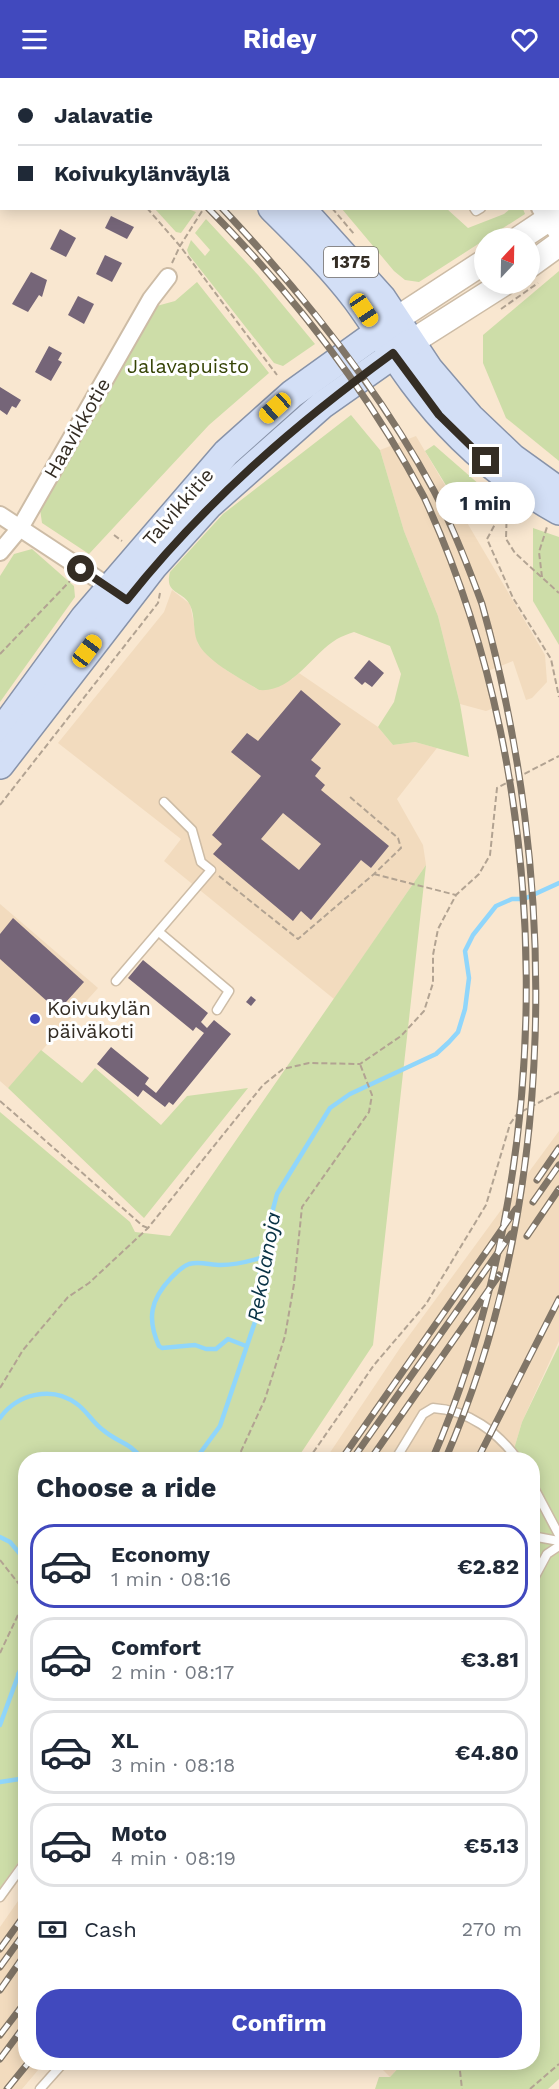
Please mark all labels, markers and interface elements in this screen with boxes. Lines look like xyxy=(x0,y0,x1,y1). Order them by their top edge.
icon: menu xyxy=(18,23,51,56)
text: Ridey xyxy=(243,23,316,55)
icon: heart xyxy=(508,23,541,56)
text: Jalavatie xyxy=(54,103,153,128)
text: Koivukylänväylä xyxy=(54,161,230,186)
north arrow xyxy=(474,228,540,294)
map controls xyxy=(474,228,540,294)
road number: 1375 xyxy=(324,247,378,277)
car xyxy=(346,290,382,330)
park label: Jalavapuisto xyxy=(127,354,249,378)
street label: Haavikkotie xyxy=(39,374,115,482)
car xyxy=(256,389,294,427)
route end xyxy=(472,447,499,474)
street label: Talvikkitie xyxy=(137,463,219,551)
callout: 1 min xyxy=(436,482,536,524)
text: 1 min xyxy=(460,491,511,515)
route start xyxy=(67,555,94,582)
car xyxy=(69,631,105,671)
place label: Koivukylän päiväkoti xyxy=(47,996,151,1043)
marker: Koivukylän päiväkoti xyxy=(28,1012,42,1026)
water label: Rekolanoja xyxy=(242,1210,285,1324)
text: Choose a ride xyxy=(36,1472,216,1504)
icon: car xyxy=(39,1539,93,1593)
text: Economy xyxy=(111,1542,210,1567)
text: €2.82 xyxy=(457,1554,519,1579)
text: 1 min · 08:16 xyxy=(111,1567,231,1591)
icon: car xyxy=(39,1632,93,1686)
text: Comfort xyxy=(111,1635,201,1660)
text: €3.81 xyxy=(461,1647,519,1672)
text: 2 min · 08:17 xyxy=(111,1660,234,1684)
icon: car xyxy=(39,1725,93,1779)
text: XL xyxy=(111,1728,139,1753)
text: €4.80 xyxy=(455,1740,519,1765)
text: 3 min · 08:18 xyxy=(111,1753,235,1777)
icon: car xyxy=(39,1818,93,1872)
text: Moto xyxy=(111,1821,167,1846)
text: €5.13 xyxy=(464,1833,519,1858)
text: 4 min · 08:19 xyxy=(111,1846,236,1870)
icon: cash xyxy=(36,1913,69,1946)
text: Cash xyxy=(84,1917,137,1942)
text: 270 m xyxy=(462,1917,522,1941)
button: Confirm xyxy=(36,1989,522,2058)

